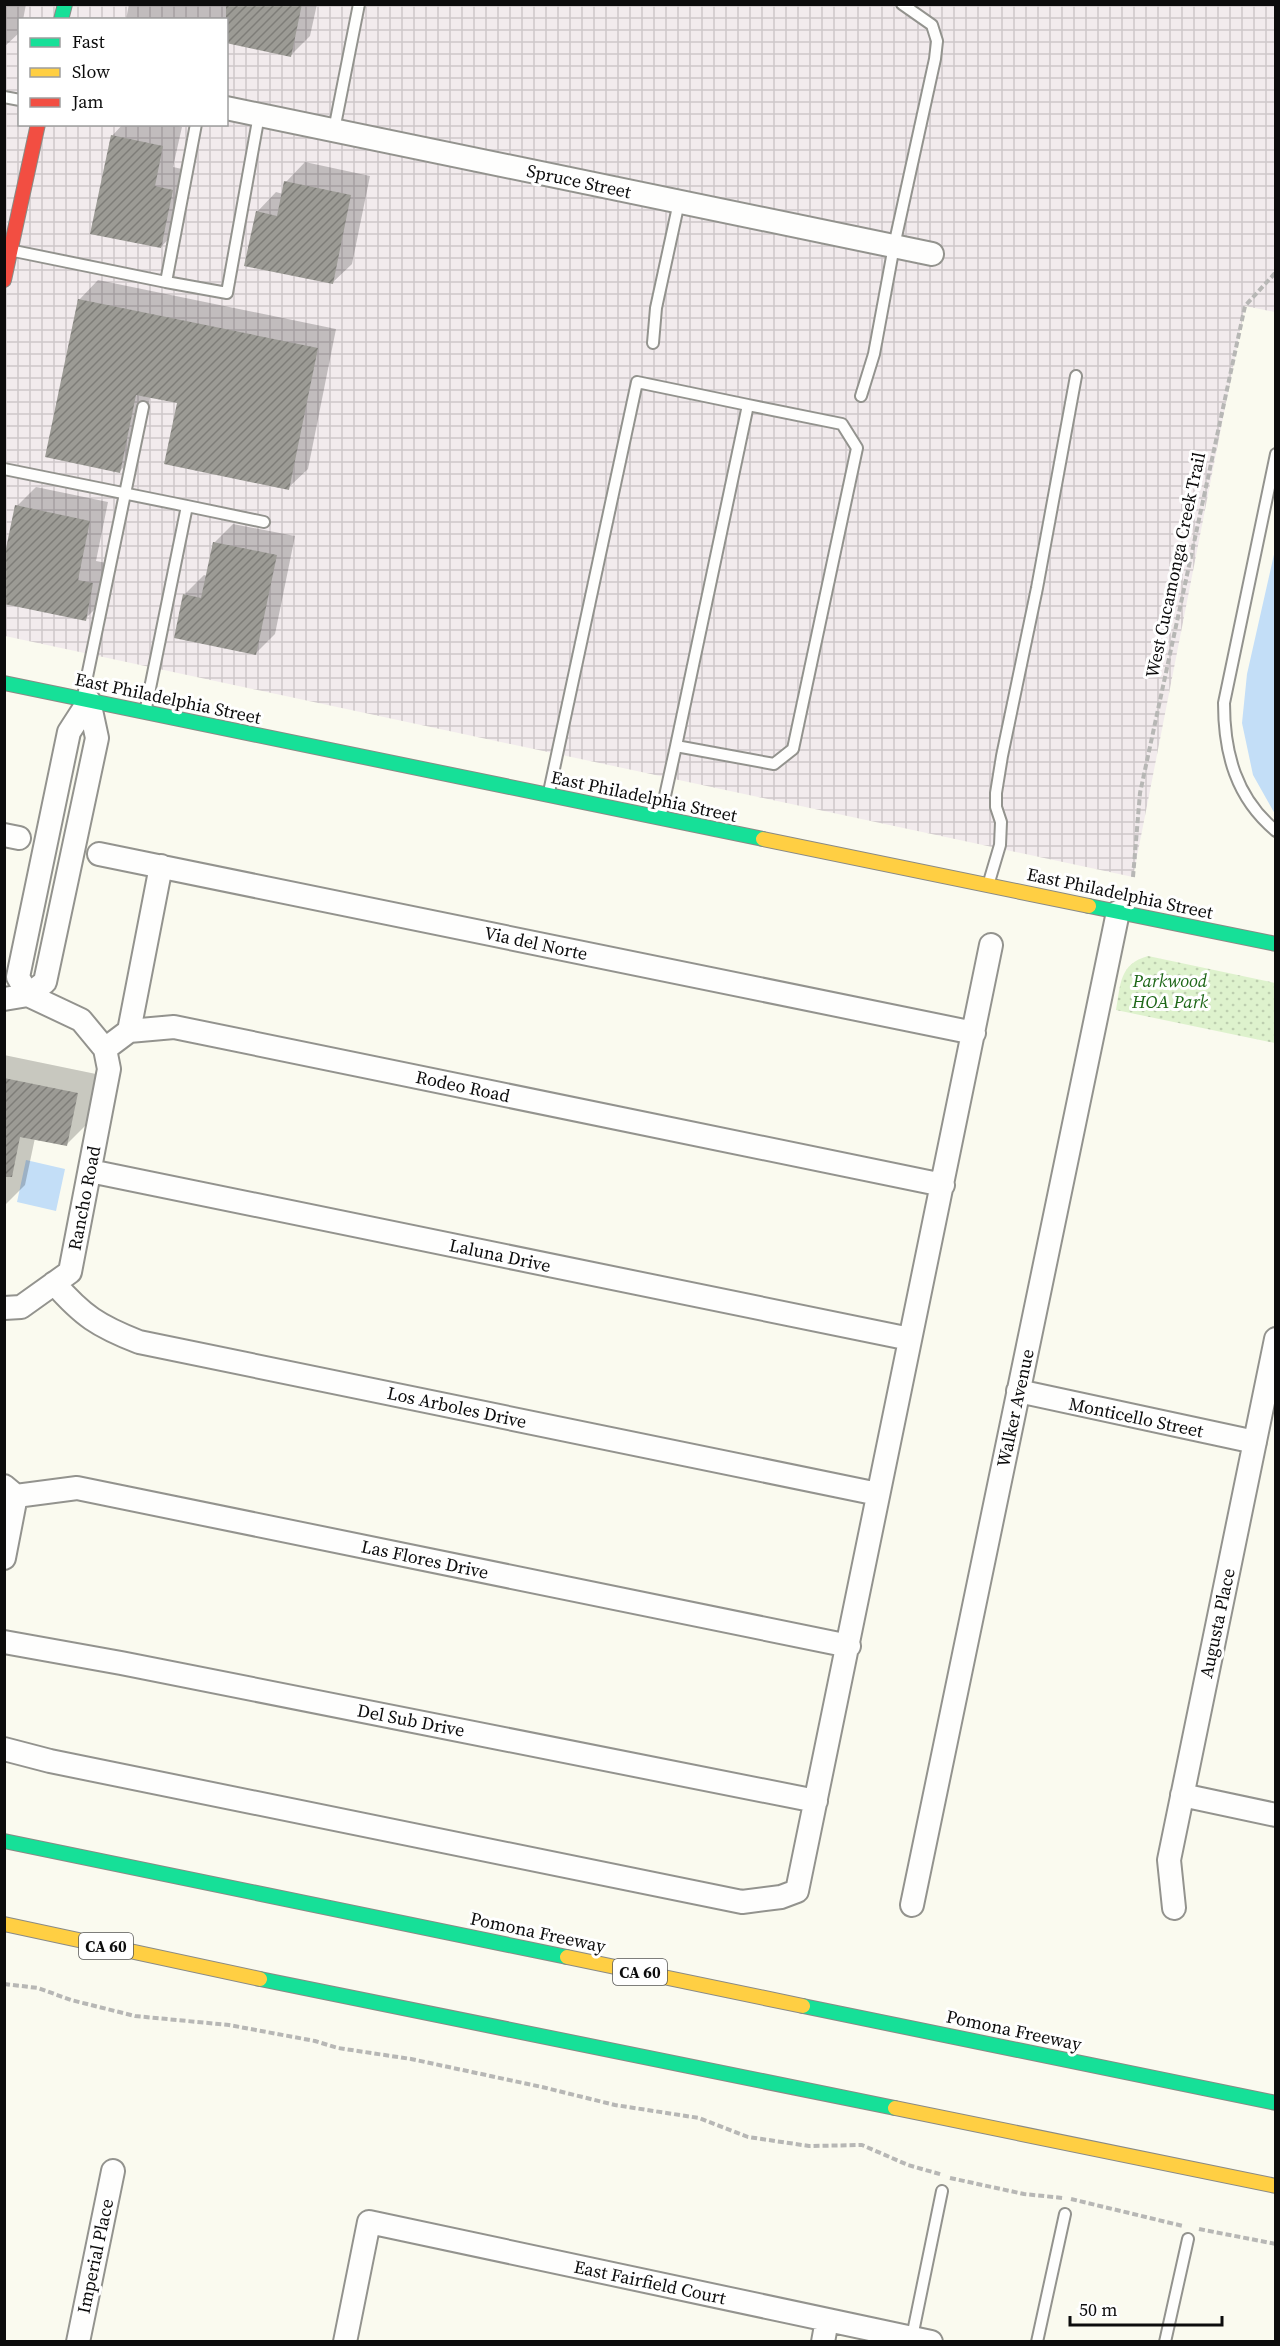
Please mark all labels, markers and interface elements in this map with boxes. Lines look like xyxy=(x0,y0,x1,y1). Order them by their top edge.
legend xyxy=(18,18,228,126)
text: Fast xyxy=(72,29,105,54)
text: Slow xyxy=(72,59,110,84)
text: Jam xyxy=(71,89,104,114)
street label: Spruce Street xyxy=(524,158,634,204)
street label: West Cucamonga Creek Trail xyxy=(1139,450,1211,680)
street label: East Philadelphia Street xyxy=(73,666,263,730)
street label: East Philadelphia Street xyxy=(549,764,739,828)
street label: East Philadelphia Street xyxy=(1025,861,1215,925)
street label: Via del Norte xyxy=(482,920,590,966)
park label: Parkwood HOA Park xyxy=(1131,968,1209,1014)
street label: Rodeo Road xyxy=(414,1064,512,1108)
street label: Rancho Road xyxy=(62,1144,106,1252)
street label: Laluna Drive xyxy=(447,1232,553,1278)
street label: Walker Avenue xyxy=(990,1347,1040,1469)
street label: Los Arboles Drive xyxy=(385,1380,529,1434)
street label: Monticello Street xyxy=(1066,1391,1206,1443)
street label: Las Flores Drive xyxy=(359,1533,491,1585)
street label: Augusta Place xyxy=(1193,1566,1241,1680)
street label: Del Sub Drive xyxy=(355,1697,467,1743)
street label: Pomona Freeway xyxy=(468,1905,609,1959)
road number: CA 60 xyxy=(79,1933,133,1959)
road number: CA 60 xyxy=(613,1959,667,1985)
street label: Pomona Freeway xyxy=(944,2003,1085,2057)
street label: Imperial Place xyxy=(71,2196,119,2316)
street label: East Fairfield Court xyxy=(572,2254,728,2310)
scale bar xyxy=(1070,2289,1222,2327)
text: 50 m xyxy=(1079,2297,1117,2322)

